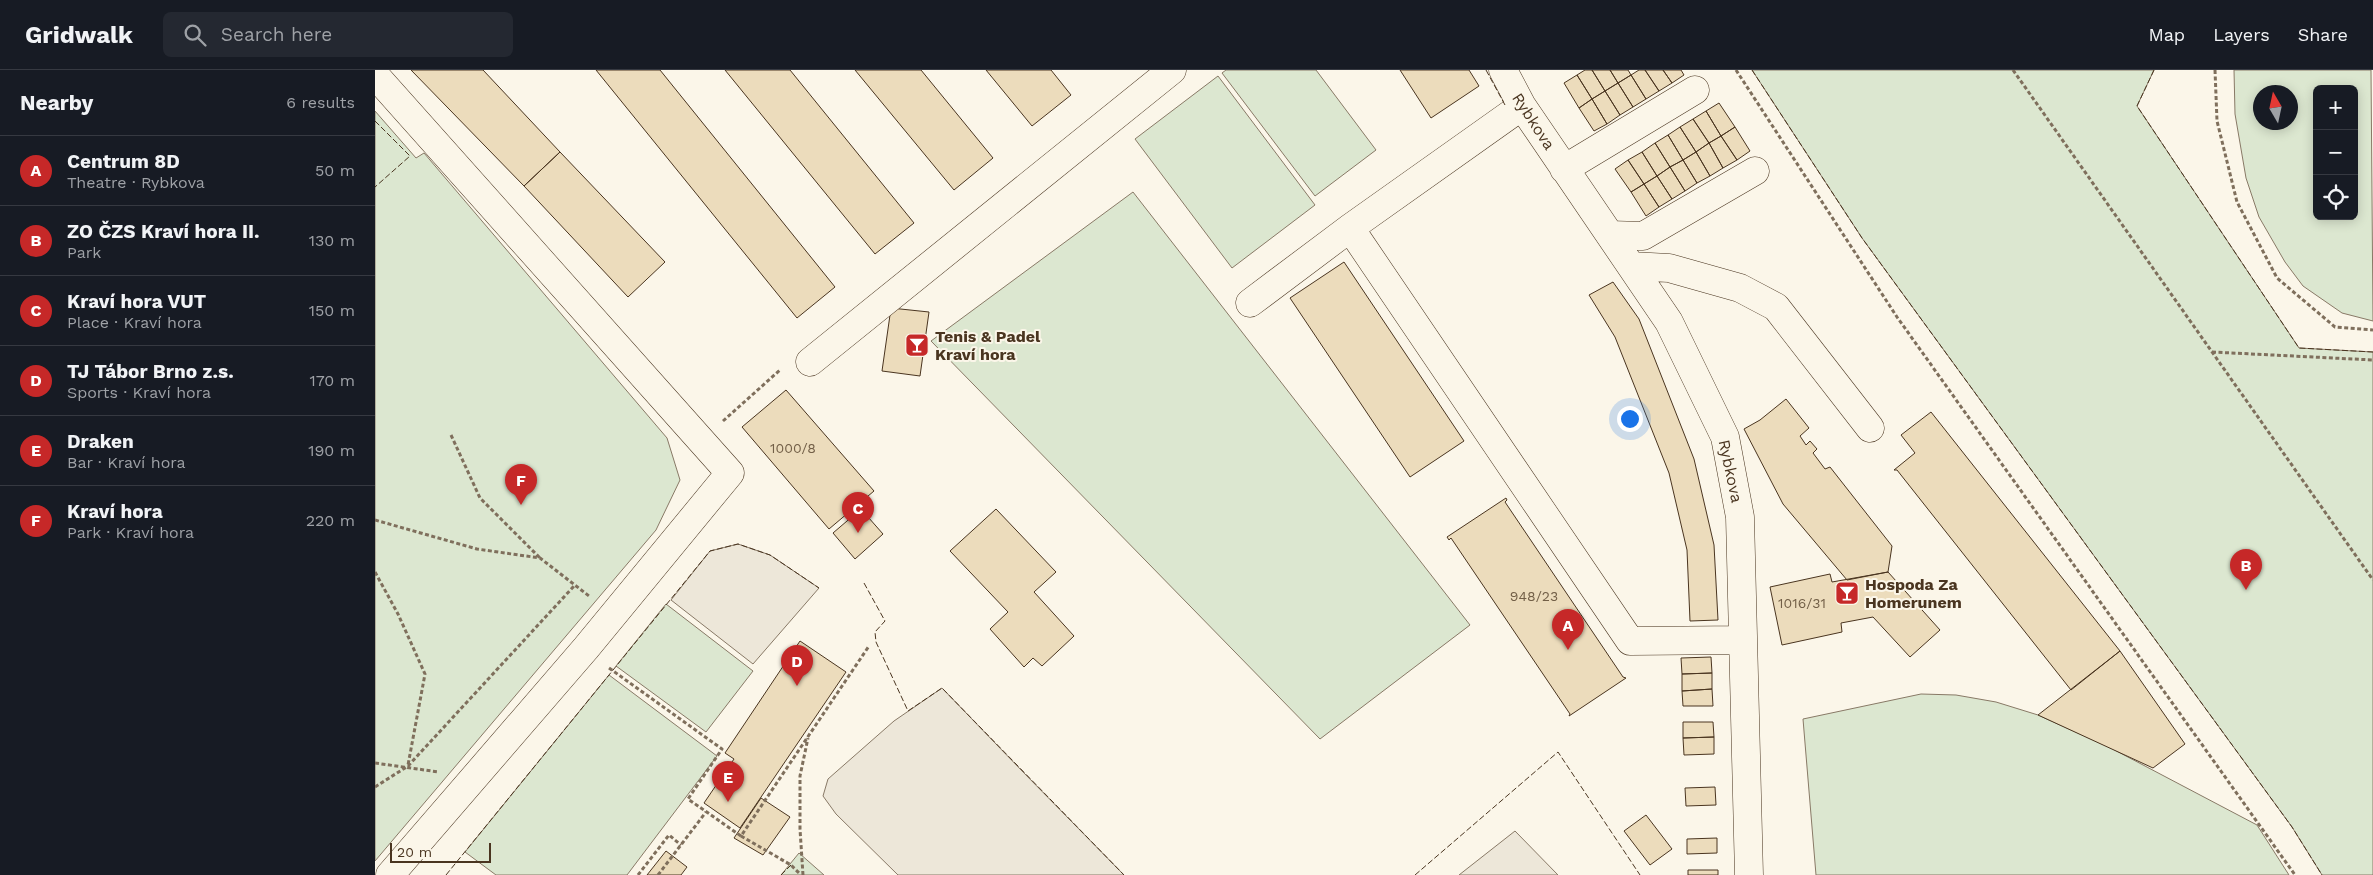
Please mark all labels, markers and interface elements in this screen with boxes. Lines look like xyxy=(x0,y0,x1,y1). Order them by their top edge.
search box xyxy=(163,12,513,57)
text: Gridwalk xyxy=(25,21,133,49)
icon: search xyxy=(181,21,209,49)
text: Search here xyxy=(221,23,332,46)
text: Map xyxy=(2148,24,2185,45)
text: Layers xyxy=(2213,24,2270,45)
text: Share xyxy=(2298,24,2348,45)
north arrow xyxy=(2253,85,2298,130)
map controls xyxy=(2313,85,2358,220)
button: + xyxy=(2313,85,2358,130)
street label: Rybkova xyxy=(1508,89,1559,153)
text: Nearby xyxy=(20,90,93,115)
text: 6 results xyxy=(286,93,355,112)
button: − xyxy=(2313,130,2358,175)
text: Centrum 8D xyxy=(67,150,180,173)
text: A xyxy=(31,161,41,180)
text: 50 m xyxy=(315,161,355,180)
text: Theatre · Rybkova xyxy=(67,173,205,192)
button: locate xyxy=(2313,175,2358,220)
text: ZO ČZS Kraví hora II. xyxy=(67,220,260,243)
text: B xyxy=(31,231,41,250)
text: 130 m xyxy=(309,231,355,250)
text: Park xyxy=(67,243,101,262)
text: Kraví hora VUT xyxy=(67,290,206,313)
text: C xyxy=(31,301,41,320)
text: 150 m xyxy=(309,301,355,320)
text: Place · Kraví hora xyxy=(67,313,202,332)
place label: Tenis & Padel Kraví hora xyxy=(935,327,1041,364)
bar icon: Tenis & Padel Kraví hora xyxy=(904,332,930,358)
text: TJ Tábor Brno z.s. xyxy=(67,360,234,383)
text: D xyxy=(30,371,42,390)
text: 170 m xyxy=(309,371,355,390)
text: Sports · Kraví hora xyxy=(67,383,211,402)
your location xyxy=(1617,406,1643,432)
text: Draken xyxy=(67,430,134,453)
street label: Rybkova xyxy=(1715,438,1746,504)
house number: 1000/8 xyxy=(770,440,816,456)
text: E xyxy=(31,441,41,460)
text: 190 m xyxy=(308,441,355,460)
text: Bar · Kraví hora xyxy=(67,453,186,472)
pin: F xyxy=(505,464,537,505)
pin: C xyxy=(842,492,874,533)
text: Kraví hora xyxy=(67,500,163,523)
text: F xyxy=(31,511,41,530)
text: 220 m xyxy=(306,511,355,530)
text: Park · Kraví hora xyxy=(67,523,194,542)
pin: B xyxy=(2230,549,2262,590)
place label: Hospoda Za Homerunem xyxy=(1865,575,1962,612)
bar icon: Hospoda Za Homerunem xyxy=(1834,580,1860,606)
house number: 948/23 xyxy=(1510,588,1558,604)
house number: 1016/31 xyxy=(1778,595,1826,611)
pin: A xyxy=(1552,609,1584,650)
pin: D xyxy=(781,645,813,686)
pin: E xyxy=(712,761,744,802)
scale bar xyxy=(390,840,491,863)
text: 20 m xyxy=(397,844,432,860)

